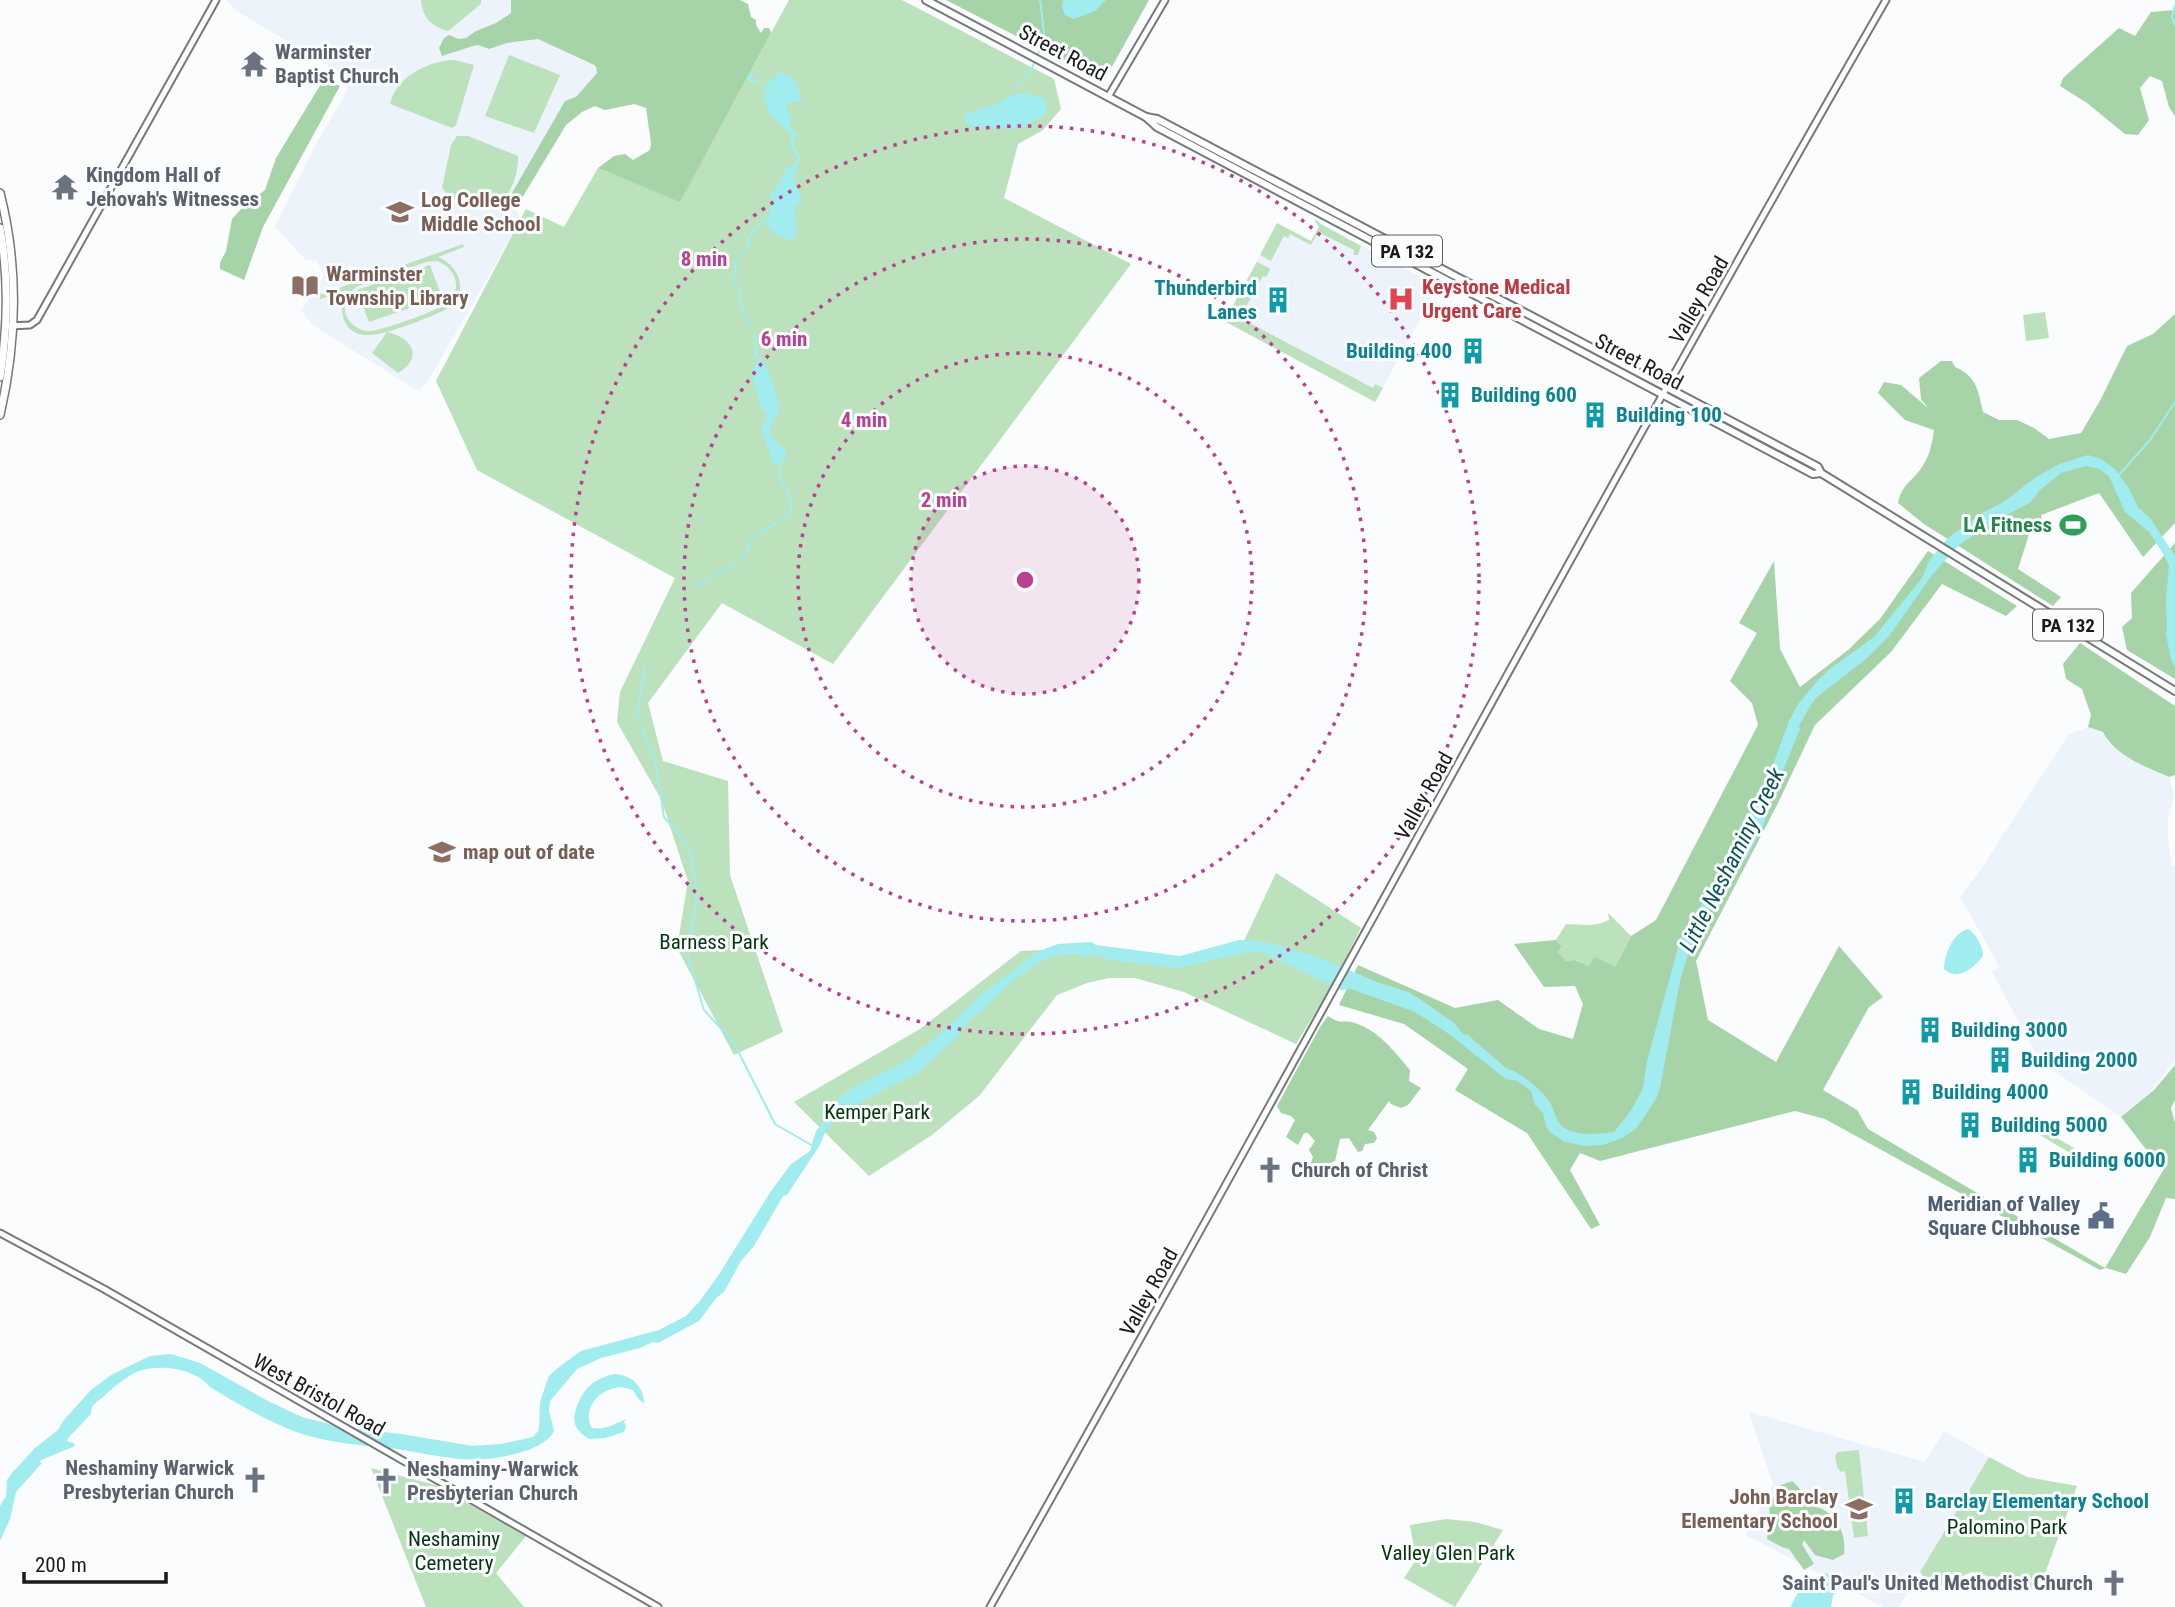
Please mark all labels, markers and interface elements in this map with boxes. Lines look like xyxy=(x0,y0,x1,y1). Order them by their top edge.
street label: Street Road xyxy=(1015,20,1111,86)
place label: Warminster Baptist Church xyxy=(275,40,399,88)
temple icon: Warminster Baptist Church xyxy=(239,49,269,79)
place label: Kingdom Hall of Jehovah's Witnesses xyxy=(86,163,259,211)
temple icon: Kingdom Hall of Jehovah's Witnesses xyxy=(50,172,80,202)
place label: Log College Middle School xyxy=(421,188,541,236)
school or university icon: Log College Middle School xyxy=(385,197,415,227)
road number: PA 132 xyxy=(1372,235,1442,266)
text: 8 min xyxy=(681,247,727,271)
street label: Valley Road xyxy=(1664,252,1734,348)
place label: Warminster Township Library xyxy=(326,262,469,310)
library icon: Warminster Township Library xyxy=(290,271,320,301)
place label: Keystone Medical Urgent Care xyxy=(1422,275,1570,323)
place label: Thunderbird Lanes xyxy=(1154,276,1257,324)
hospital icon: Keystone Medical Urgent Care xyxy=(1386,284,1416,314)
building icon: Thunderbird Lanes xyxy=(1263,285,1293,315)
text: 6 min xyxy=(761,327,807,351)
street label: Street Road xyxy=(1591,329,1687,395)
building icon: Building 400 xyxy=(1458,336,1488,366)
place label: Building 400 xyxy=(1346,339,1452,363)
building icon: Building 600 xyxy=(1435,380,1465,410)
place label: Building 600 xyxy=(1471,383,1577,407)
building icon: Building 100 xyxy=(1580,400,1610,430)
place label: Building 100 xyxy=(1616,403,1722,427)
text: 4 min xyxy=(841,408,887,432)
text: 2 min xyxy=(921,488,967,512)
sports icon: LA Fitness xyxy=(2058,510,2088,540)
place label: LA Fitness xyxy=(1963,513,2052,537)
centre of rings xyxy=(1013,568,1037,592)
road number: PA 132 xyxy=(2033,610,2103,640)
street label: Valley Road xyxy=(1390,748,1458,844)
water label: Little Neshaminy Creek xyxy=(1674,763,1791,957)
school or university icon: map out of date xyxy=(427,837,457,867)
place label: map out of date xyxy=(463,840,595,864)
park label: Barness Park xyxy=(659,930,769,954)
building icon: Building 3000 xyxy=(1915,1015,1945,1045)
place label: Building 3000 xyxy=(1951,1018,2068,1042)
building icon: Building 2000 xyxy=(1985,1045,2015,1075)
place label: Building 2000 xyxy=(2021,1048,2138,1072)
building icon: Building 4000 xyxy=(1896,1077,1926,1107)
place label: Building 4000 xyxy=(1932,1080,2049,1104)
park label: Kemper Park xyxy=(824,1100,930,1124)
building icon: Building 5000 xyxy=(1955,1110,1985,1140)
place label: Building 5000 xyxy=(1991,1113,2108,1137)
building icon: Building 6000 xyxy=(2013,1145,2043,1175)
place label: Building 6000 xyxy=(2049,1148,2166,1172)
church icon: Church of Christ xyxy=(1255,1155,1285,1185)
place label: Church of Christ xyxy=(1291,1158,1428,1182)
place label: Meridian of Valley Square Clubhouse xyxy=(1927,1192,2081,1240)
public building icon: Meridian of Valley Square Clubhouse xyxy=(2086,1201,2116,1231)
street label: Valley Road xyxy=(1115,1244,1183,1340)
street label: West Bristol Road xyxy=(249,1349,389,1441)
place label: Neshaminy Warwick Presbyterian Church xyxy=(63,1456,235,1504)
place label: Neshaminy-Warwick Presbyterian Church xyxy=(407,1457,579,1505)
church icon: Neshaminy Warwick Presbyterian Church xyxy=(240,1465,270,1495)
church icon: Neshaminy-Warwick Presbyterian Church xyxy=(371,1466,401,1496)
place label: John Barclay Elementary School xyxy=(1681,1485,1839,1533)
building icon: Barclay Elementary School xyxy=(1889,1486,1919,1516)
place label: Barclay Elementary School xyxy=(1925,1489,2149,1513)
school or university icon: John Barclay Elementary School xyxy=(1844,1494,1874,1524)
park label: Palomino Park xyxy=(1947,1515,2068,1539)
park label: Neshaminy Cemetery xyxy=(408,1527,500,1575)
scale bar xyxy=(24,1540,166,1584)
park label: Valley Glen Park xyxy=(1381,1541,1515,1565)
text: 200 m xyxy=(35,1553,87,1577)
church icon: Saint Paul's United Methodist Church xyxy=(2099,1568,2129,1598)
place label: Saint Paul's United Methodist Church xyxy=(1782,1571,2093,1595)

